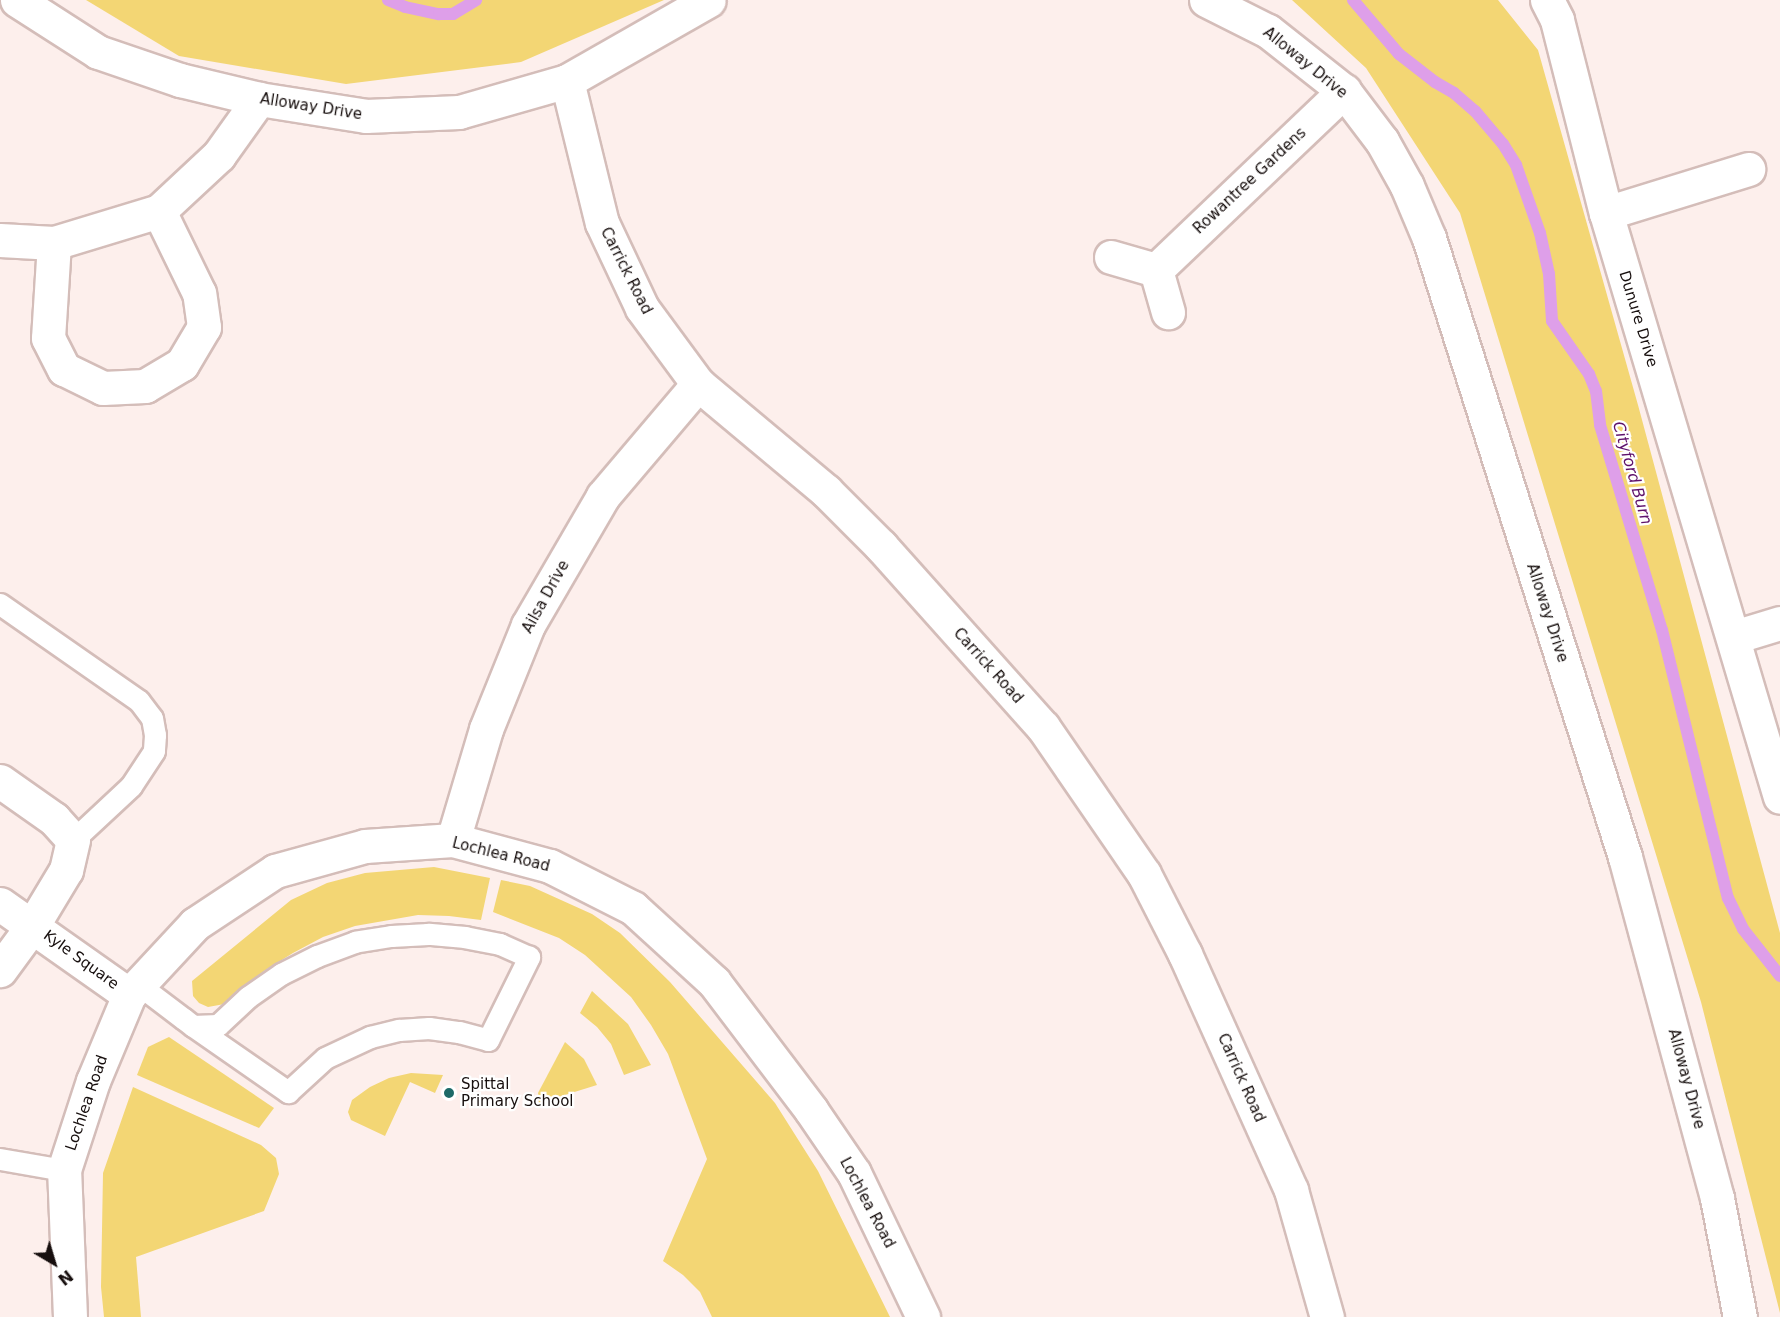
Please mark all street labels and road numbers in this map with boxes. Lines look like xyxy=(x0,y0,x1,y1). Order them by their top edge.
street label: Alloway Drive xyxy=(1259,24,1351,102)
street label: Alloway Drive xyxy=(259,90,363,124)
street label: Rowantree Gardens xyxy=(1190,124,1310,238)
street label: Carrick Road xyxy=(596,224,656,318)
street label: Dunure Drive xyxy=(1615,269,1661,369)
street label: Ailsa Drive xyxy=(519,557,573,637)
street label: Alloway Drive xyxy=(1523,561,1571,665)
street label: Carrick Road xyxy=(949,625,1027,707)
street label: Lochlea Road xyxy=(450,834,552,876)
street label: Kyle Square xyxy=(40,927,122,993)
street label: Alloway Drive xyxy=(1664,1027,1708,1131)
street label: Carrick Road xyxy=(1213,1031,1269,1125)
street label: Lochlea Road xyxy=(62,1053,112,1153)
street label: Lochlea Road xyxy=(836,1155,898,1251)

